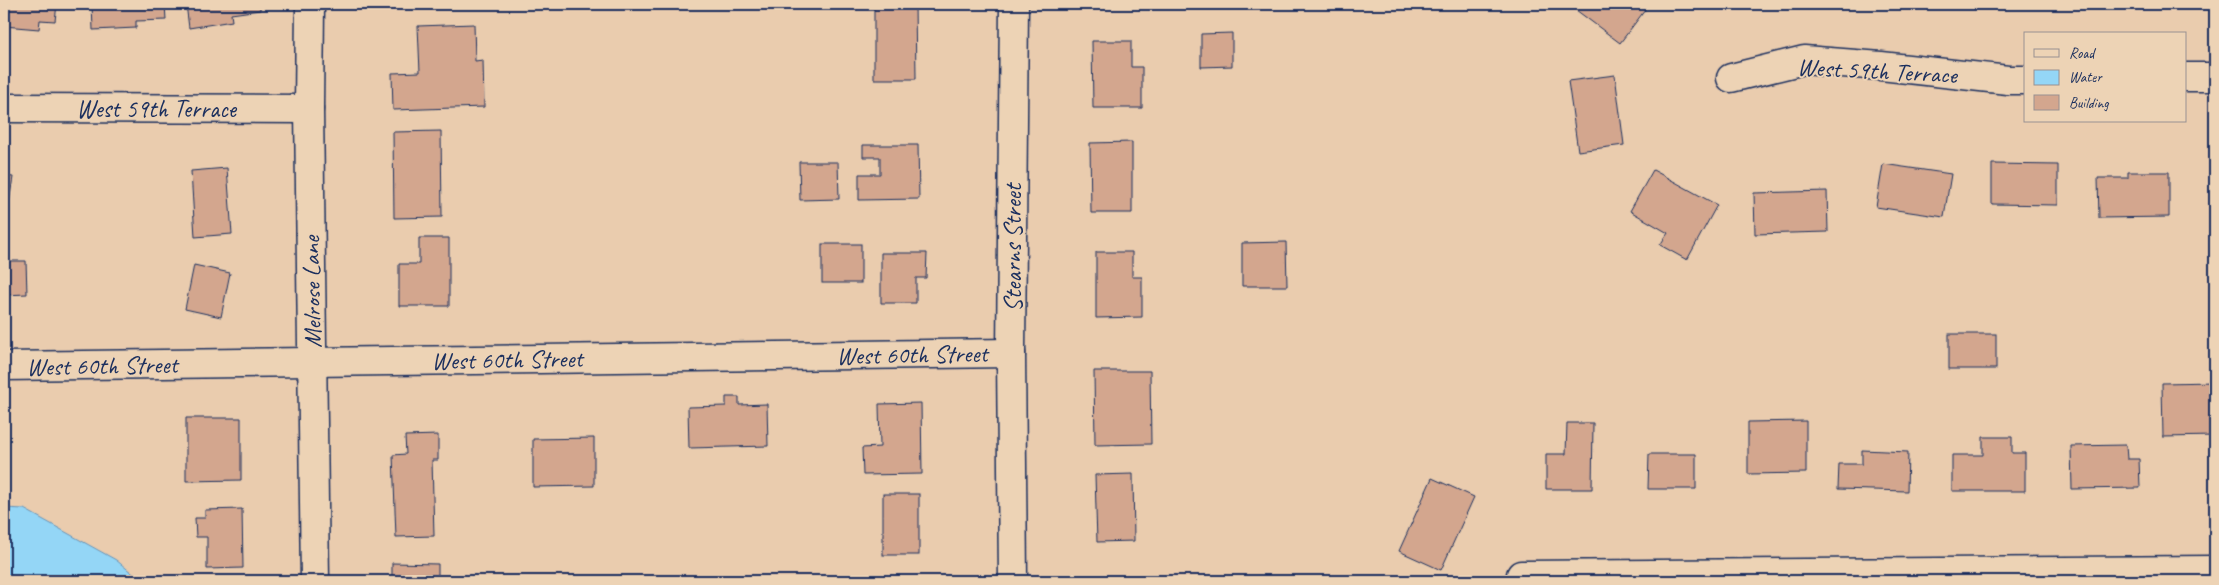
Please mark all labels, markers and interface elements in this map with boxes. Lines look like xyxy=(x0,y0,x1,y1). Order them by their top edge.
legend xyxy=(2024,32,2186,122)
text: Road xyxy=(2069,44,2096,63)
street label: West 59th Terrace xyxy=(1796,51,1959,91)
text: Water xyxy=(2069,68,2103,87)
street label: West 59th Terrace xyxy=(76,93,238,125)
text: Building xyxy=(2069,94,2109,113)
street label: Stearns Street xyxy=(997,181,1029,312)
street label: Melrose Lane xyxy=(295,234,329,348)
street label: West 60th Street xyxy=(836,338,991,372)
street label: West 60th Street xyxy=(431,343,586,377)
street label: West 60th Street xyxy=(26,349,181,383)

